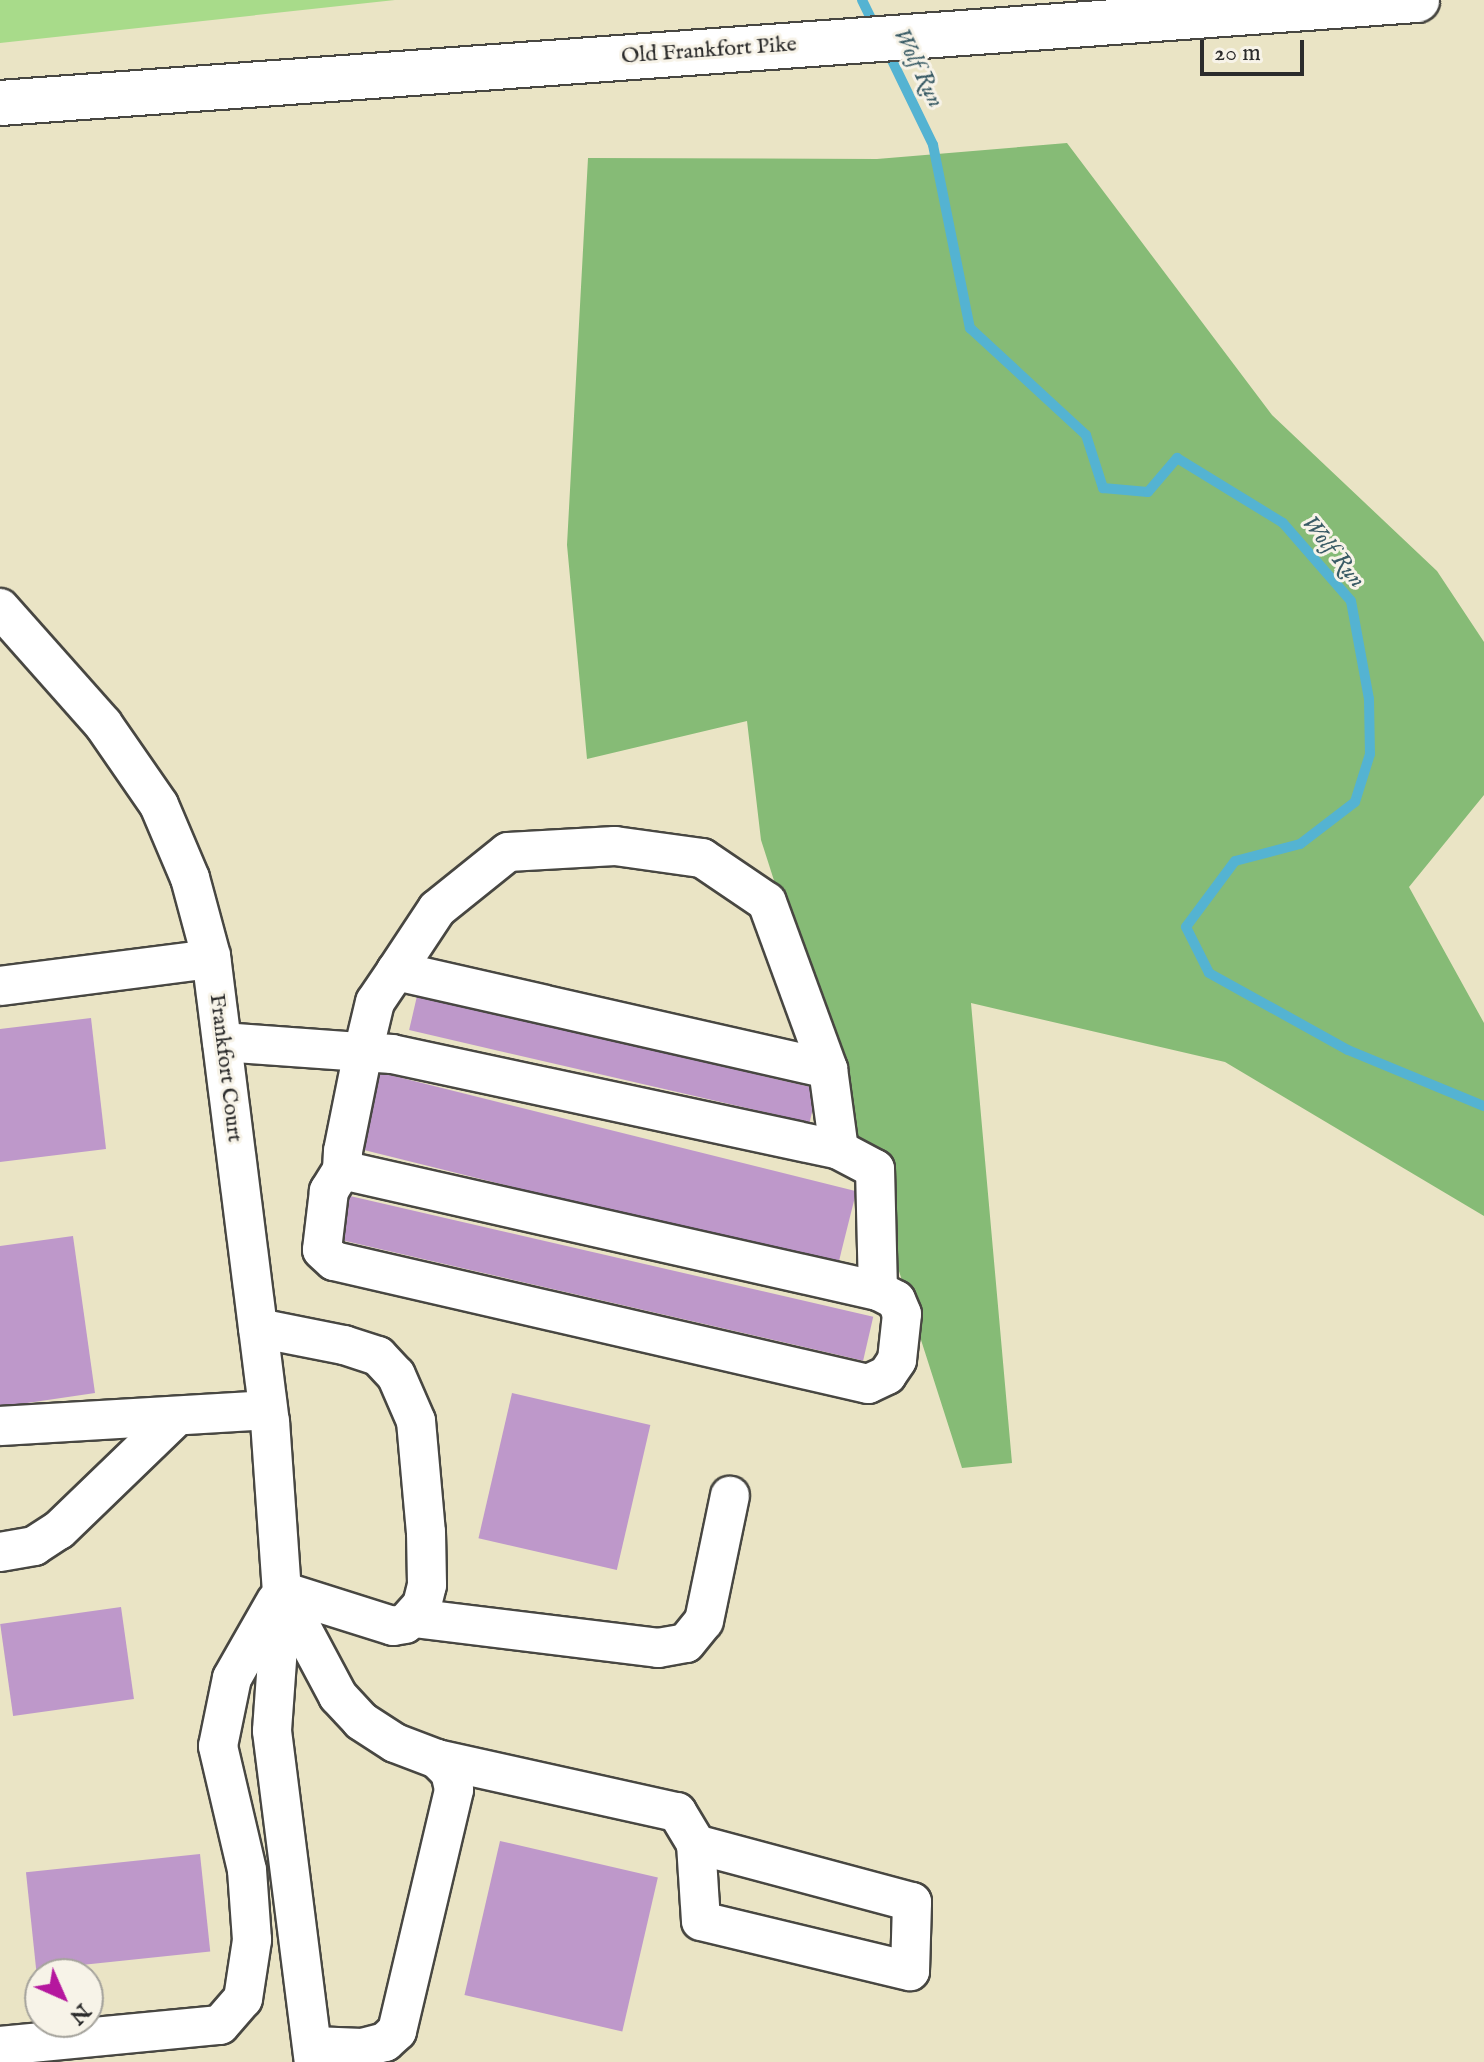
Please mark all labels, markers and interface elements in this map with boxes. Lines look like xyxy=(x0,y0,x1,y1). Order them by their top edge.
water label: Wolf Run xyxy=(886,23,950,113)
scale bar xyxy=(1204,24,1308,74)
street label: Old Frankfort Pike xyxy=(620,32,798,70)
text: 20 m xyxy=(1214,38,1261,69)
water label: Wolf Run xyxy=(1295,510,1371,594)
street label: Frankfort Court xyxy=(203,992,247,1144)
north arrow xyxy=(24,1958,104,2038)
text: N xyxy=(63,1997,96,2030)

